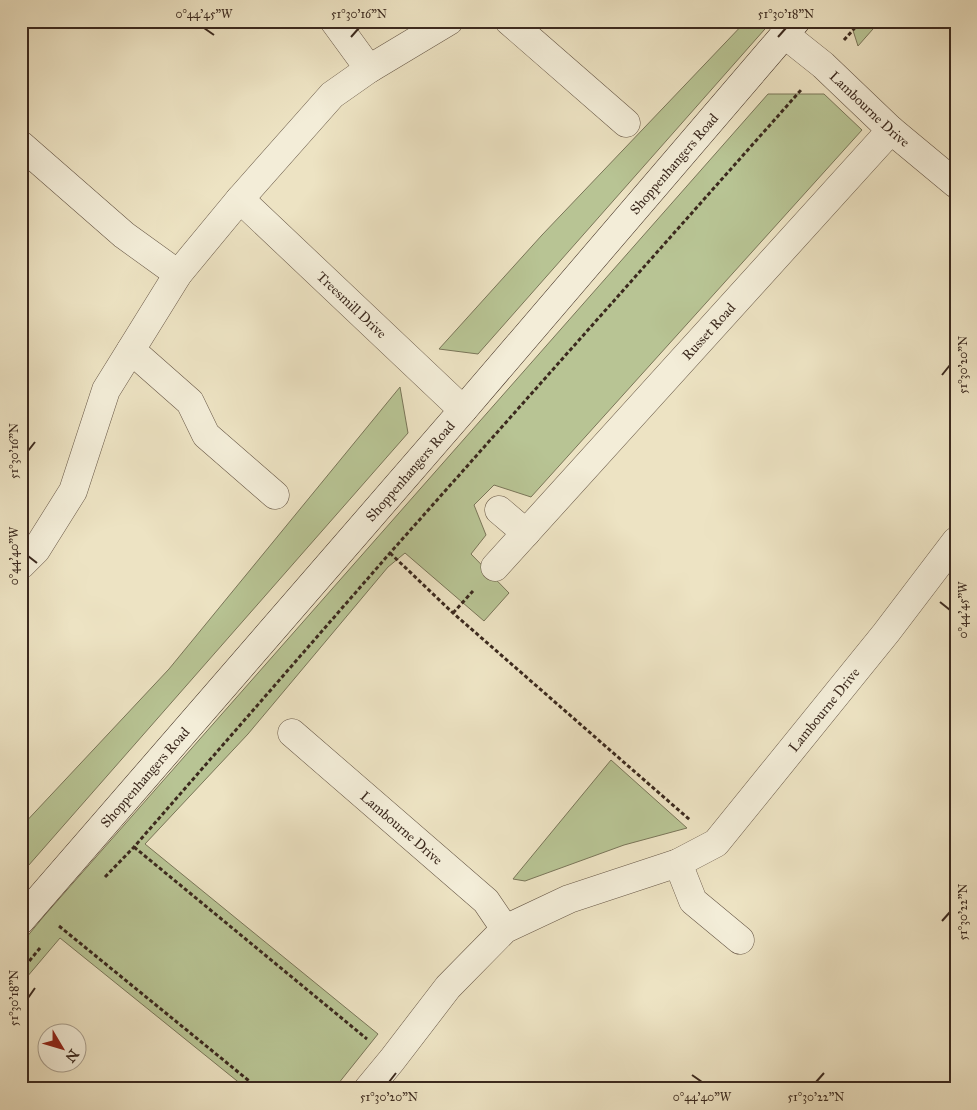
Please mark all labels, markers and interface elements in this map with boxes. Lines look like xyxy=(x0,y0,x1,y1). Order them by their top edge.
text: 0°44'45"W xyxy=(176,7,233,21)
text: 51°30'16"N xyxy=(331,7,387,21)
text: 51°30'18"N xyxy=(758,7,814,21)
street label: Lambourne Drive xyxy=(826,67,913,151)
street label: Shoppenhangers Road xyxy=(626,110,722,218)
street label: Treesmill Drive xyxy=(313,268,390,342)
street label: Russet Road xyxy=(678,299,739,363)
text: 51°30'20"N xyxy=(956,336,970,394)
street label: Shoppenhangers Road xyxy=(362,417,458,525)
text: 51°30'16"N xyxy=(7,423,21,479)
text: 0°44'40"W xyxy=(7,526,21,585)
text: 0°44'45"W xyxy=(956,581,970,638)
street label: Lambourne Drive xyxy=(785,664,863,755)
street label: Shoppenhangers Road xyxy=(97,724,193,831)
street label: Lambourne Drive xyxy=(357,788,446,868)
text: 51°30'22"N xyxy=(956,884,970,941)
text: 51°30'18"N xyxy=(7,970,21,1026)
north arrow xyxy=(38,1022,88,1072)
text: N xyxy=(61,1046,82,1066)
text: 51°30'20"N xyxy=(360,1090,418,1104)
text: 0°44'40"W xyxy=(673,1090,732,1104)
text: 51°30'22"N xyxy=(788,1090,845,1104)

